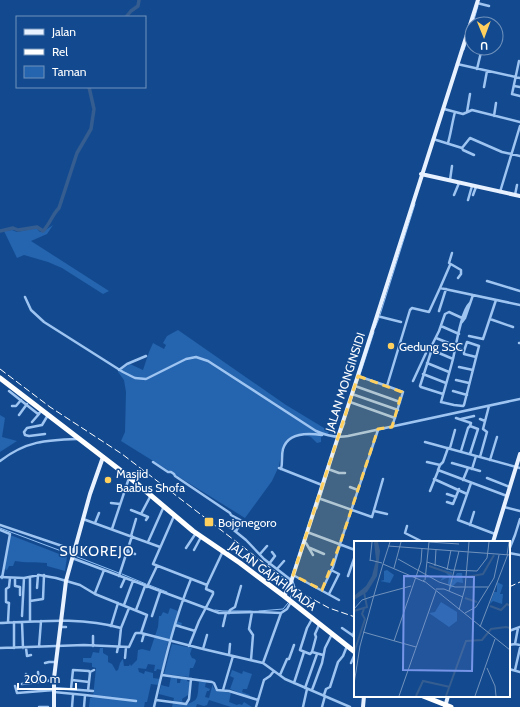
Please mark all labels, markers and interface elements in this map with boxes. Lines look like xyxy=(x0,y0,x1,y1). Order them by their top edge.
legend xyxy=(16,16,146,88)
north arrow xyxy=(464,16,504,56)
text: Jalan xyxy=(51,24,76,39)
text: U xyxy=(480,39,488,53)
text: Rel xyxy=(52,44,68,59)
text: Taman xyxy=(52,64,87,79)
street label: JALAN MONGINSIDI xyxy=(322,330,368,435)
place label: Gedung SSC xyxy=(399,339,463,354)
marker: Gedung SSC xyxy=(386,341,396,351)
place label: Masjid Baabus Shofa xyxy=(116,466,185,495)
marker: Masjid Baabus Shofa xyxy=(103,475,113,485)
place label: Bojonegoro xyxy=(218,515,277,530)
marker: Bojonegoro xyxy=(203,516,215,528)
street label: JALAN GAJAH MADA xyxy=(226,538,320,614)
inset map xyxy=(354,541,510,697)
district label: SUKOREJO xyxy=(59,542,135,560)
scale bar xyxy=(18,665,76,691)
text: 200 m xyxy=(24,671,60,686)

